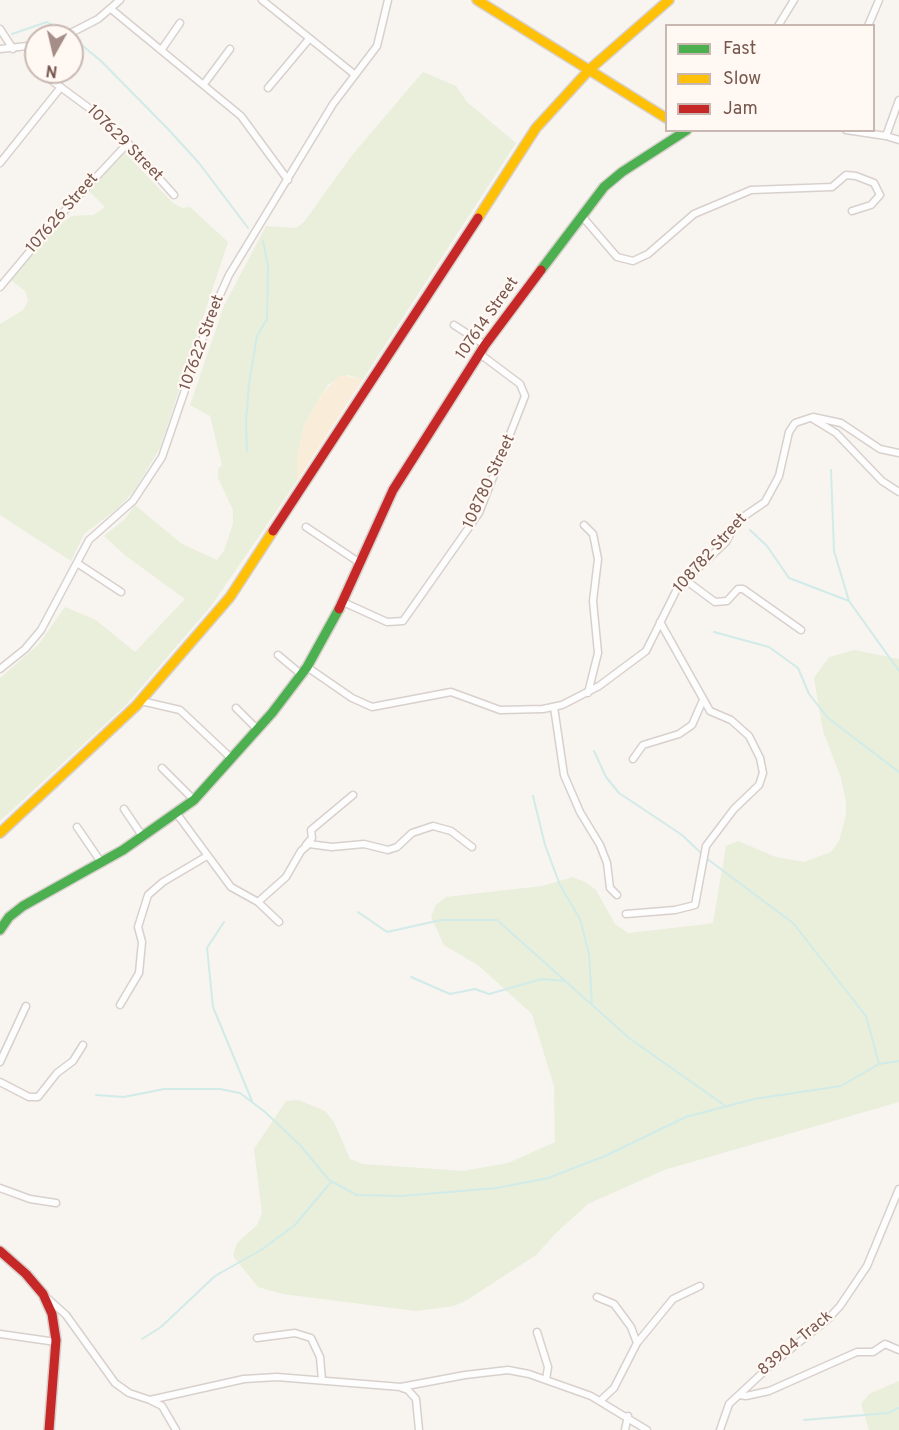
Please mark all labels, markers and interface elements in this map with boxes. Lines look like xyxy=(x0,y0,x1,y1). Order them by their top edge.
north arrow xyxy=(24,24,84,84)
legend xyxy=(665,24,875,132)
text: Fast xyxy=(723,38,756,61)
text: N xyxy=(45,59,59,81)
text: Slow xyxy=(723,68,761,91)
text: Jam xyxy=(723,98,758,121)
street label: 107629 Street xyxy=(82,102,166,186)
street label: 107626 Street xyxy=(23,170,103,258)
street label: 107614 Street xyxy=(453,274,523,364)
street label: 107622 Street xyxy=(177,293,229,393)
street label: 108780 Street xyxy=(460,432,520,532)
street label: 108782 Street xyxy=(670,510,752,598)
street label: 83904 Track xyxy=(755,1307,837,1381)

